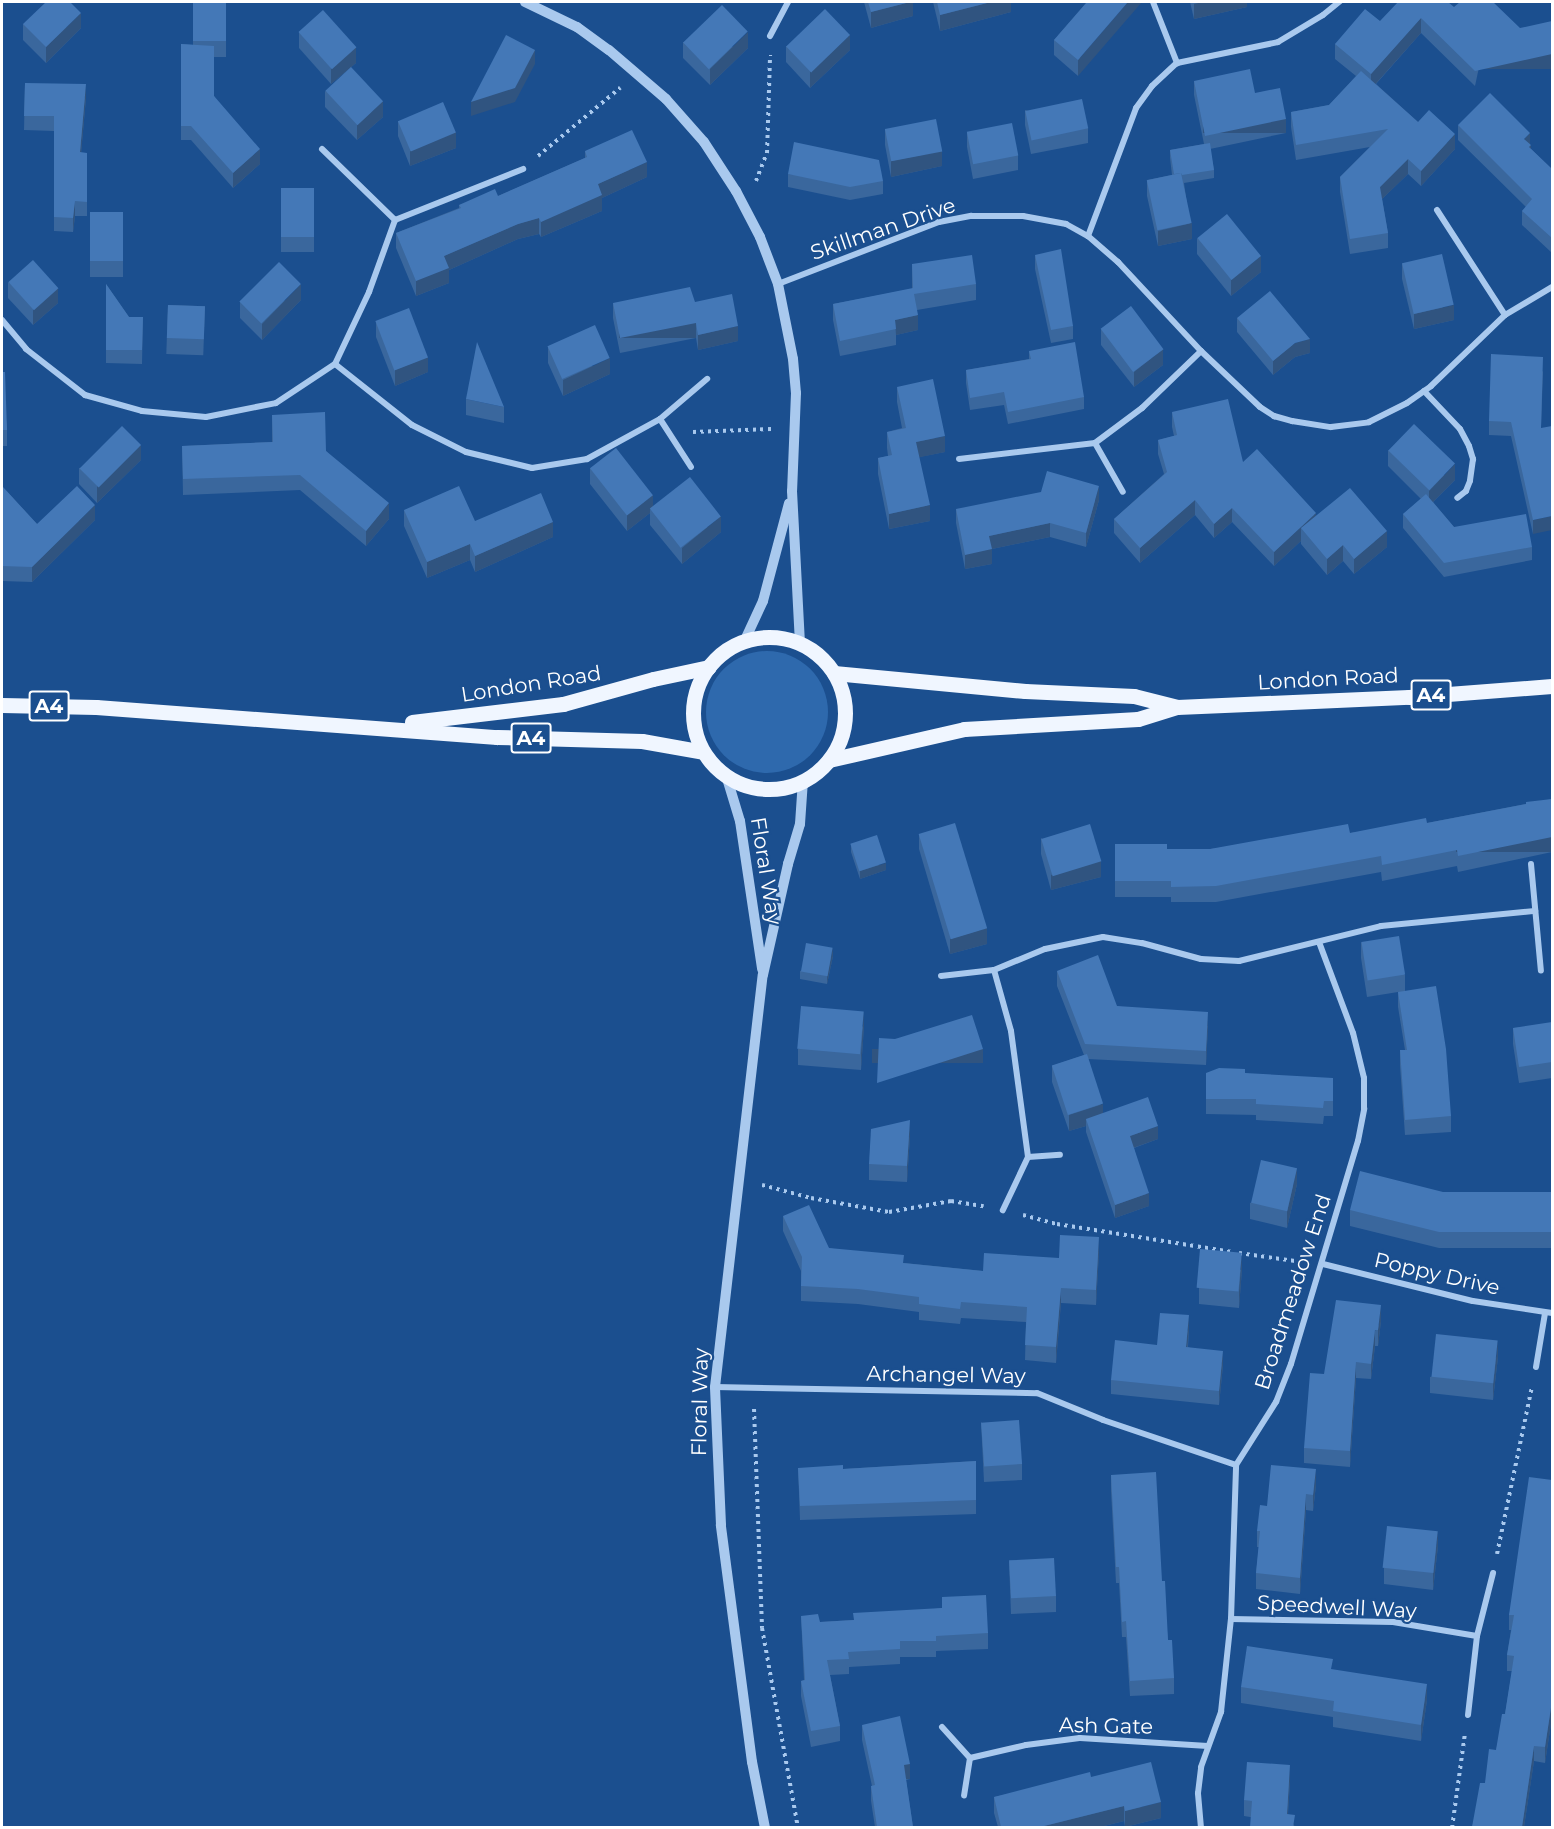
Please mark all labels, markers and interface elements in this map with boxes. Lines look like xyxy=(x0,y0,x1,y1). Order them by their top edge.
street label: Skillman Drive xyxy=(807,192,959,266)
street label: London Road xyxy=(459,660,603,708)
street label: London Road xyxy=(1257,663,1399,695)
road number: A4 xyxy=(1410,678,1452,712)
road number: A4 xyxy=(28,689,70,723)
road number: A4 xyxy=(510,721,552,755)
street label: Floral Way xyxy=(745,815,787,927)
street label: Broadmeadow End xyxy=(1249,1191,1337,1393)
street label: Poppy Drive xyxy=(1372,1247,1502,1301)
street label: Floral Way xyxy=(686,1347,714,1457)
street label: Archangel Way xyxy=(866,1361,1026,1389)
street label: Speedwell Way xyxy=(1256,1590,1418,1624)
street label: Ash Gate xyxy=(1059,1713,1153,1739)

